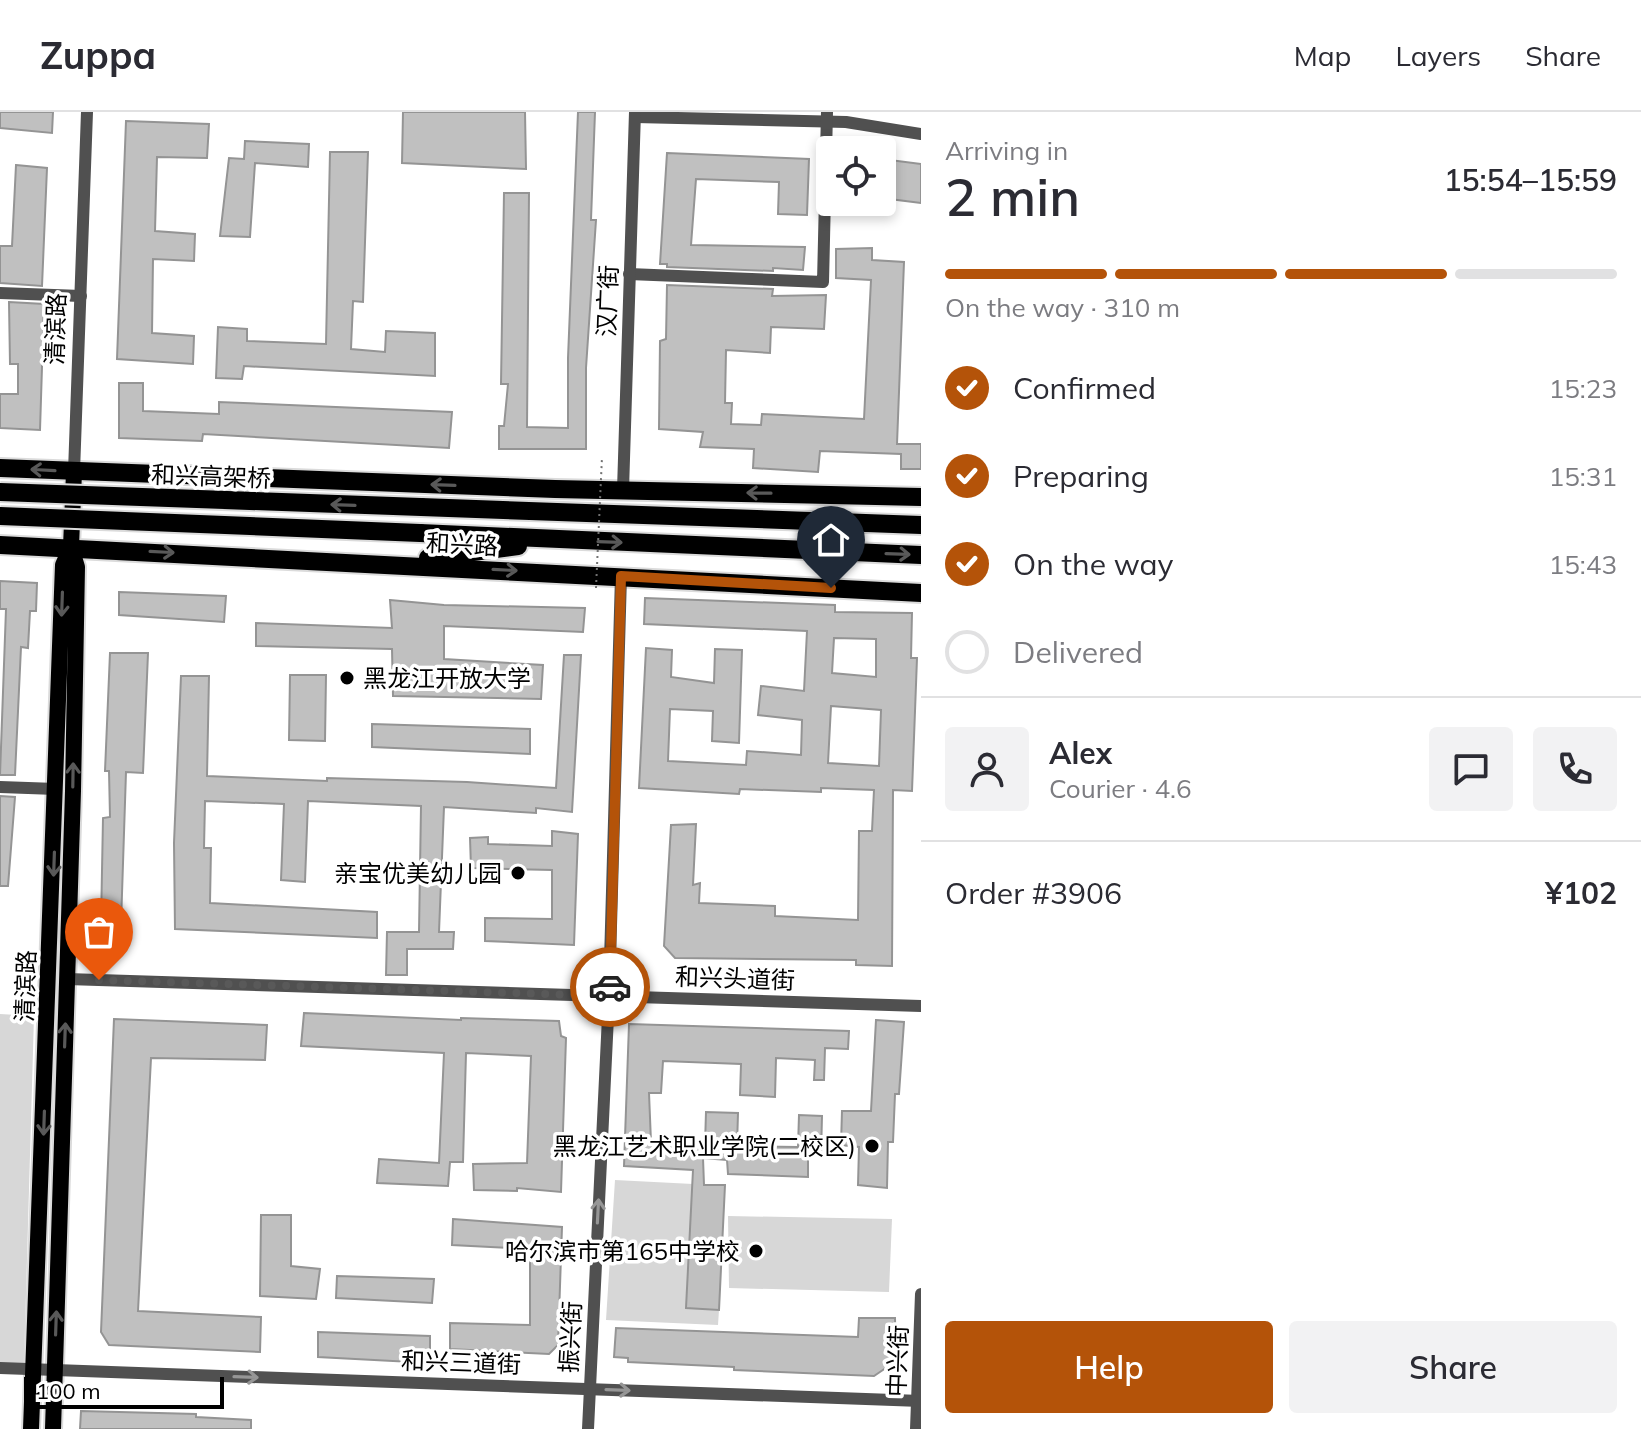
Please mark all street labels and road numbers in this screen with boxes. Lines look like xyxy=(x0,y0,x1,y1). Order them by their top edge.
street label: 汉广街 xyxy=(591,264,623,338)
street label: 清滨路 xyxy=(39,292,71,366)
street label: 和兴高架桥 xyxy=(151,459,271,493)
street label: 和兴路 xyxy=(425,527,499,561)
street label: 清滨路 xyxy=(9,949,41,1023)
street label: 和兴头道街 xyxy=(675,961,795,995)
street label: 振兴街 xyxy=(553,1300,587,1374)
street label: 中兴街 xyxy=(881,1324,913,1398)
street label: 和兴三道街 xyxy=(401,1345,521,1379)

